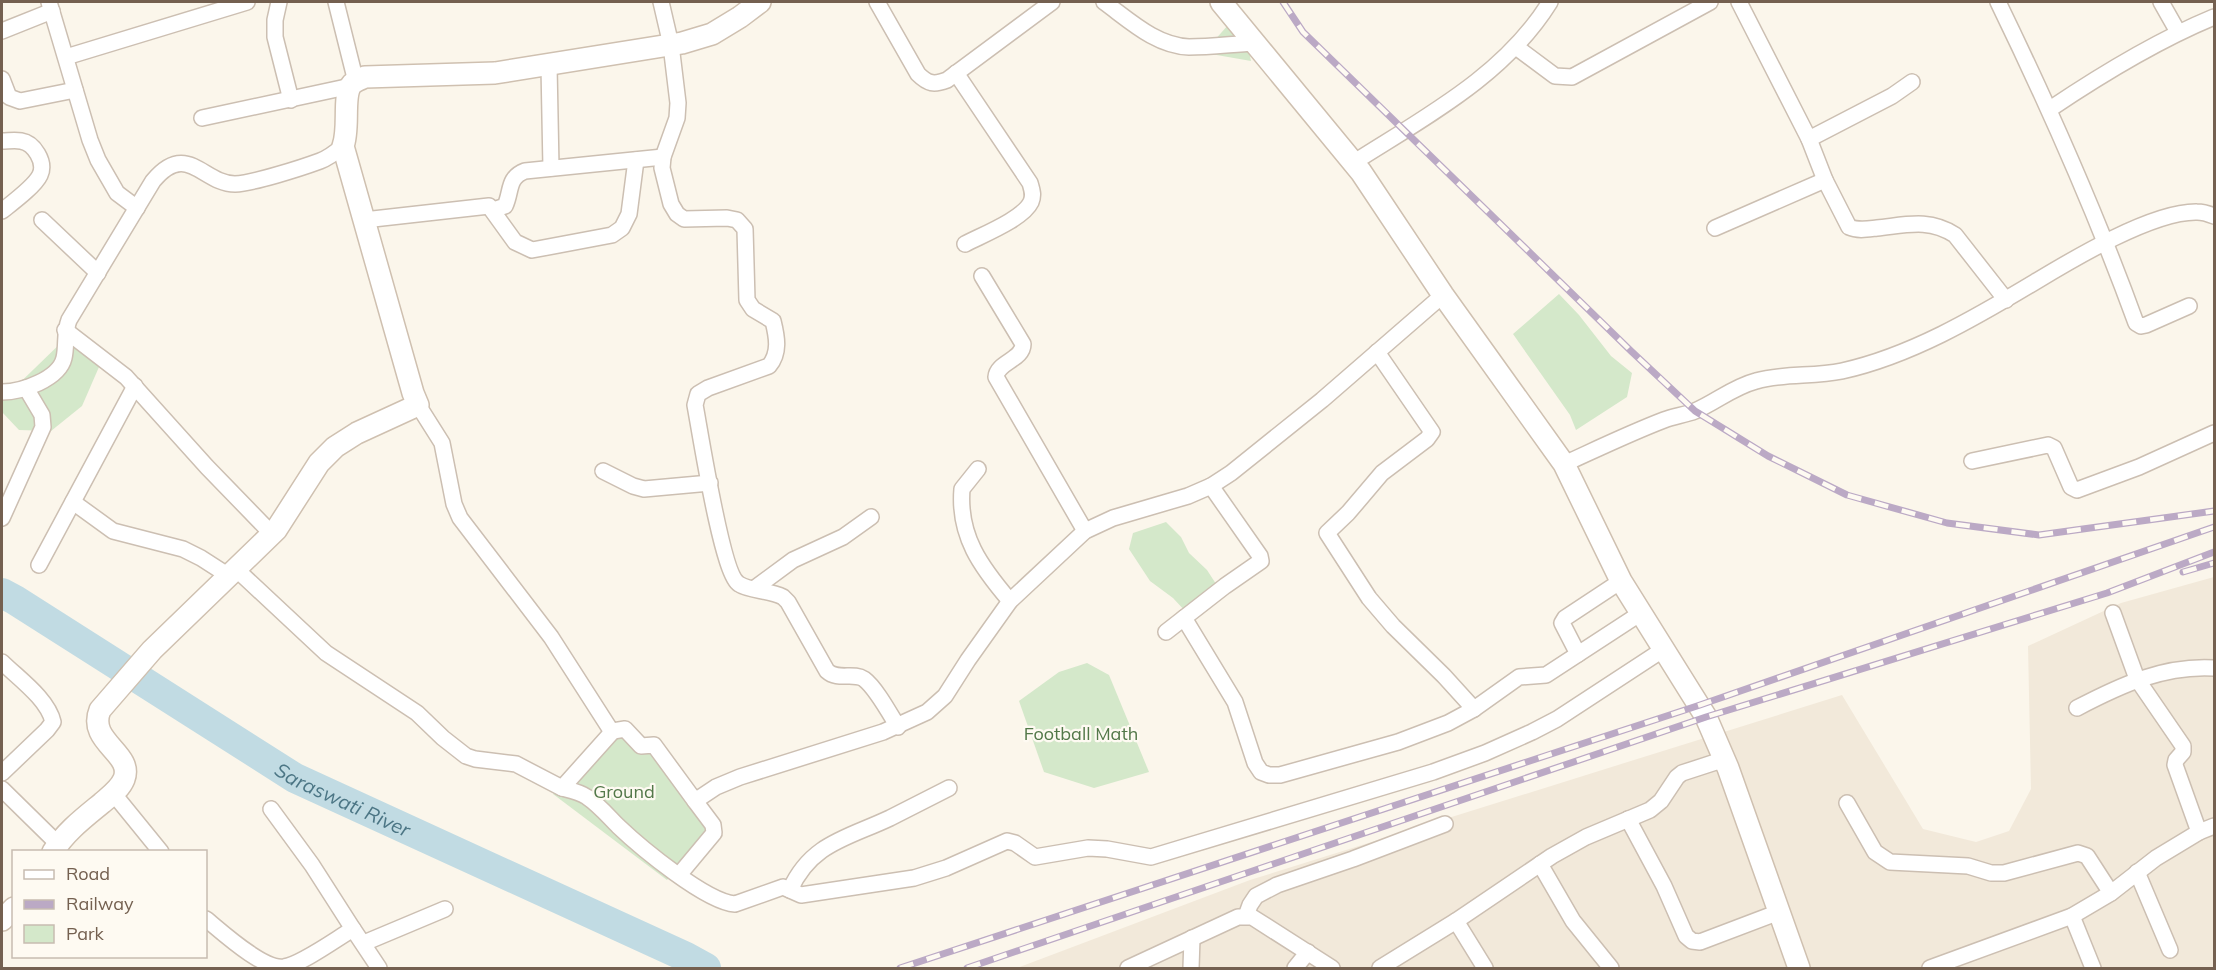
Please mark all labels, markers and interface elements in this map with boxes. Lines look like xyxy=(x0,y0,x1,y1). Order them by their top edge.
park label: Football Math xyxy=(1024,722,1138,745)
water label: Saraswati River xyxy=(271,756,415,842)
park label: Ground xyxy=(593,780,655,803)
legend xyxy=(12,850,207,958)
text: Road xyxy=(66,862,110,885)
text: Railway xyxy=(66,892,134,915)
text: Park xyxy=(66,922,105,945)

